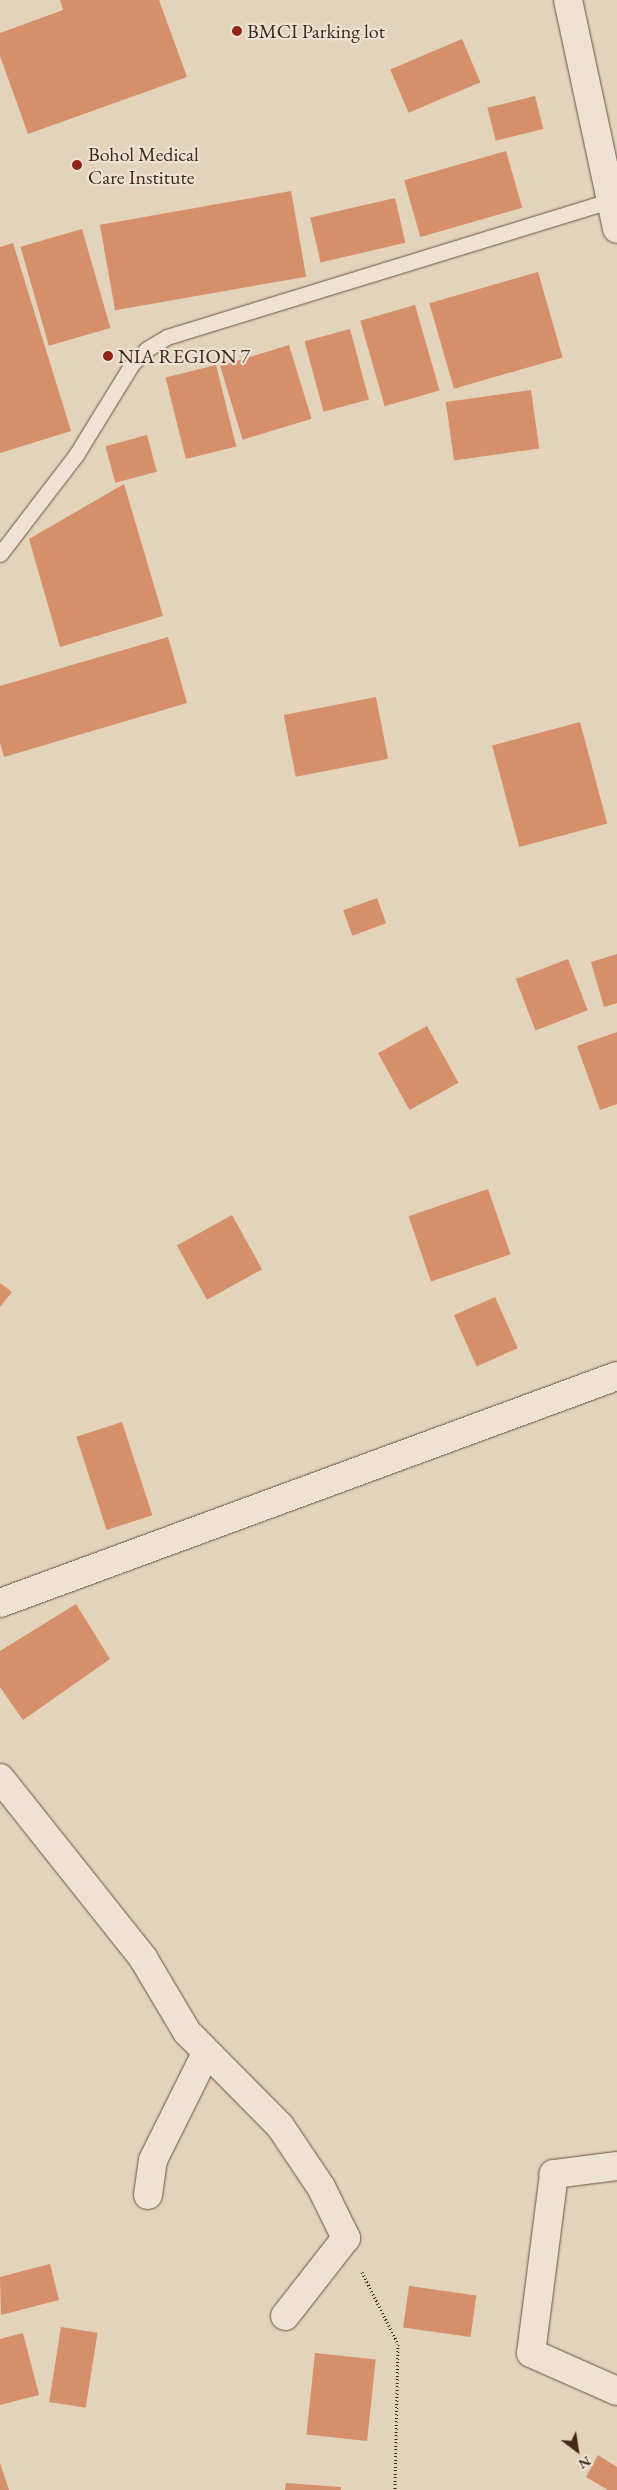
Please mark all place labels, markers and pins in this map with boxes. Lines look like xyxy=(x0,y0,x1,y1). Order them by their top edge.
place label: BMCI Parking lot xyxy=(247,19,385,43)
marker: BMCI Parking lot xyxy=(231,25,243,37)
place label: Bohol Medical Care Institute xyxy=(88,142,199,189)
marker: Bohol Medical Care Institute xyxy=(70,158,84,172)
place label: NIA REGION 7 xyxy=(118,344,250,368)
marker: NIA REGION 7 xyxy=(102,350,114,362)

